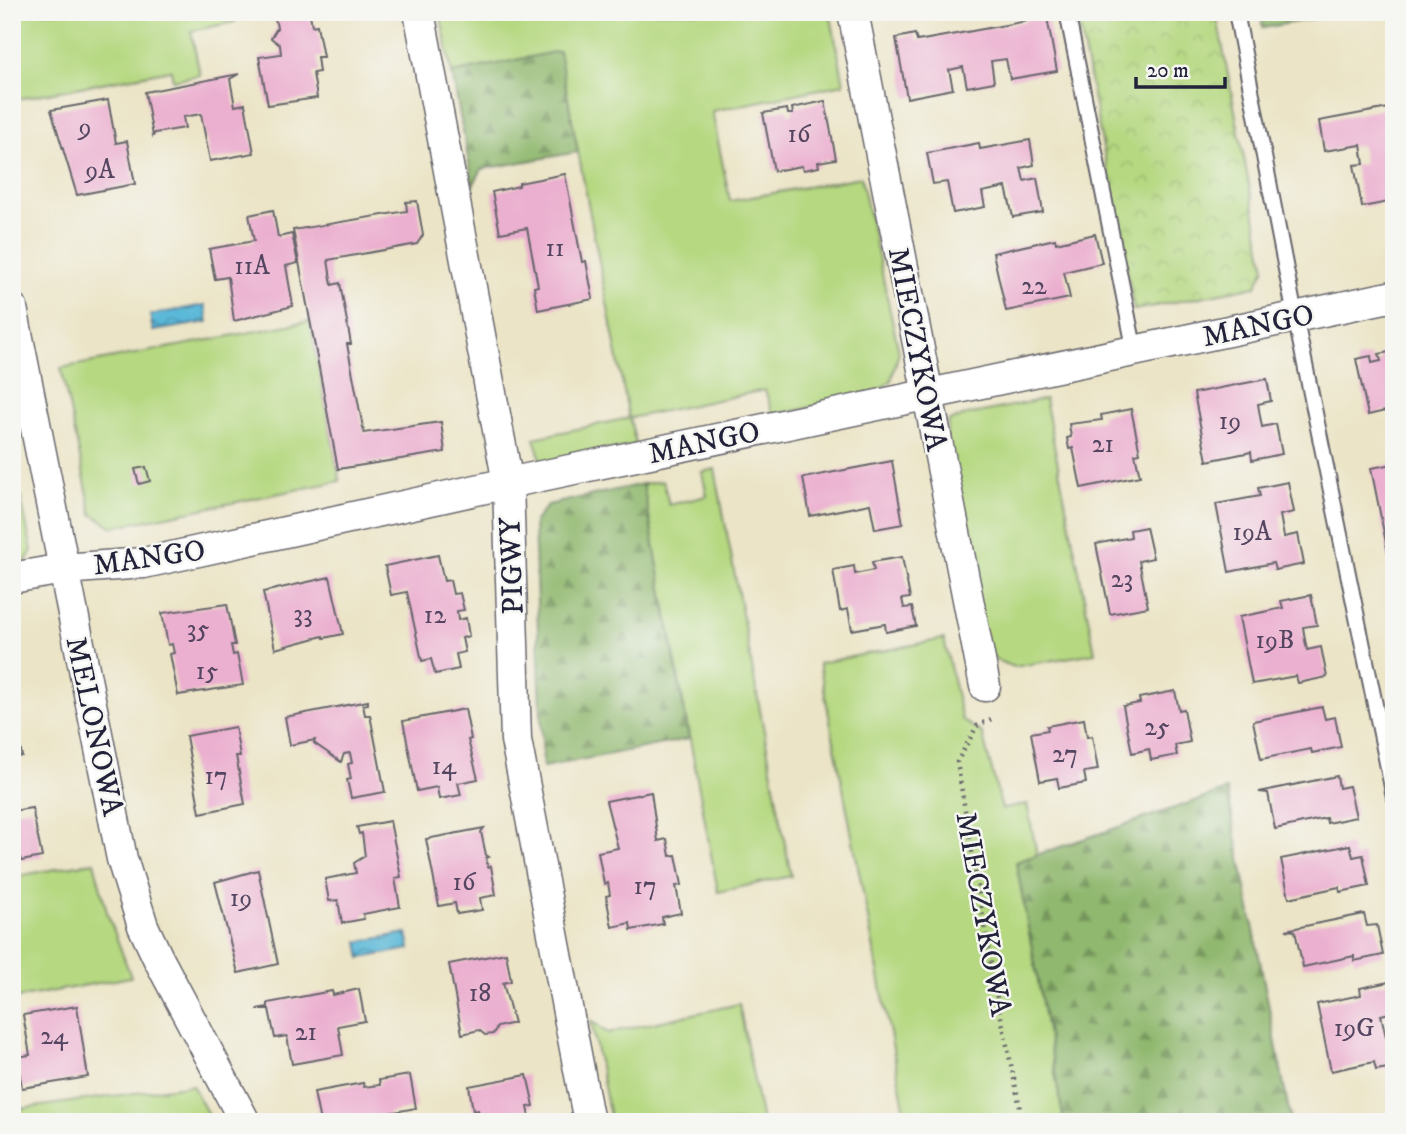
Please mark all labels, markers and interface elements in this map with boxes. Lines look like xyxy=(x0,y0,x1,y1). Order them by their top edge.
scale bar xyxy=(1136,46,1226,90)
text: 20 m xyxy=(1147,58,1189,84)
house number: 9 xyxy=(77,111,91,144)
house number: 16 xyxy=(788,118,812,151)
house number: 9A xyxy=(83,154,115,187)
house number: 11 xyxy=(545,232,565,265)
street label: MIECZYKOWA xyxy=(879,244,955,455)
house number: 11A xyxy=(234,250,270,283)
house number: 22 xyxy=(1021,270,1047,303)
street label: MANGO xyxy=(1199,297,1317,356)
house number: 19 xyxy=(1219,405,1241,438)
street label: MANGO xyxy=(645,414,763,473)
house number: 21 xyxy=(1092,428,1114,461)
street label: PIGWY xyxy=(492,516,533,615)
house number: 19A xyxy=(1233,516,1272,549)
street label: MANGO xyxy=(91,532,208,585)
house number: 23 xyxy=(1111,563,1133,596)
house number: 33 xyxy=(293,598,313,631)
house number: 12 xyxy=(424,599,446,632)
house number: 35 xyxy=(187,613,209,646)
house number: 19B xyxy=(1256,624,1294,657)
street label: MELONOWA xyxy=(57,633,131,820)
house number: 15 xyxy=(196,655,218,688)
house number: 25 xyxy=(1144,711,1170,744)
house number: 27 xyxy=(1052,738,1078,771)
house number: 14 xyxy=(432,750,457,783)
house number: 17 xyxy=(204,760,228,793)
street label: MIECZYKOWA xyxy=(946,809,1019,1020)
house number: 16 xyxy=(453,866,477,899)
house number: 17 xyxy=(633,870,657,903)
house number: 19 xyxy=(230,882,252,915)
house number: 18 xyxy=(469,977,491,1010)
house number: 19G xyxy=(1334,1012,1374,1045)
house number: 21 xyxy=(295,1016,317,1049)
house number: 24 xyxy=(40,1020,69,1053)

